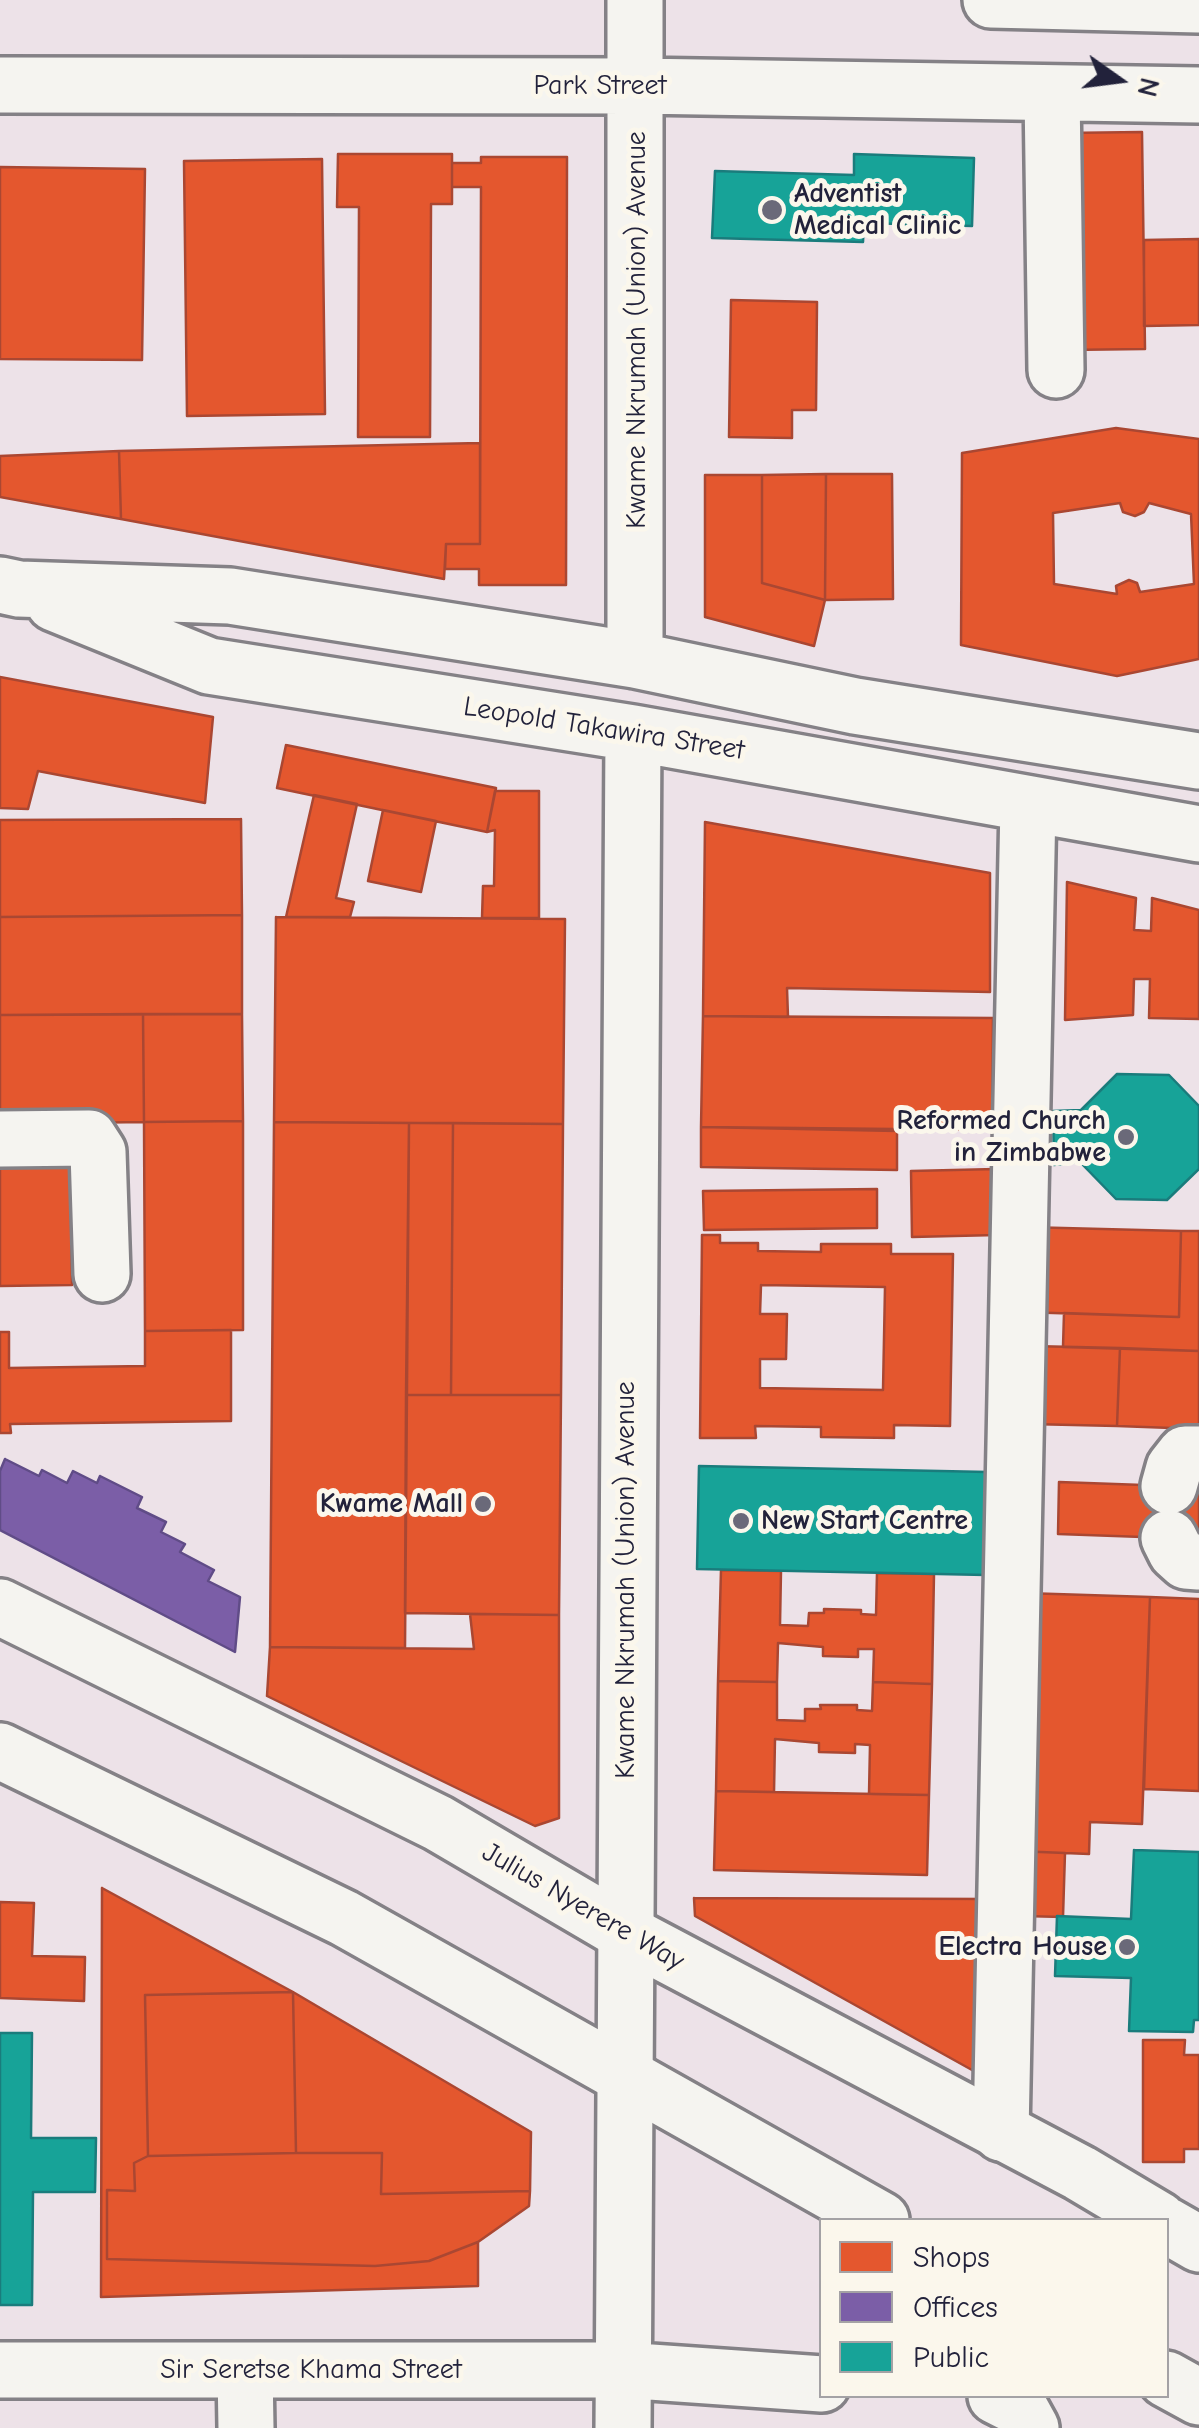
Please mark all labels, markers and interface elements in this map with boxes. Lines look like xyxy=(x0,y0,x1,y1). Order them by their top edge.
north arrow xyxy=(1069,30,1169,130)
street label: Park Street xyxy=(533,69,667,103)
text: N xyxy=(1130,75,1166,100)
street label: Kwame Nkrumah (Union) Avenue xyxy=(620,131,654,529)
place label: Adventist Medical Clinic xyxy=(794,177,961,243)
marker: Adventist Medical Clinic xyxy=(759,197,785,223)
street label: Leopold Takawira Street xyxy=(461,690,747,768)
place label: Reformed Church in Zimbabwe xyxy=(897,1104,1106,1170)
marker: Reformed Church in Zimbabwe xyxy=(1115,1126,1137,1148)
street label: Kwame Nkrumah (Union) Avenue xyxy=(609,1381,643,1779)
place label: Kwame Mall xyxy=(320,1487,463,1521)
marker: Kwame Mall xyxy=(472,1493,494,1515)
place label: New Start Centre xyxy=(761,1504,968,1538)
marker: New Start Centre xyxy=(730,1510,752,1532)
street label: Julius Nyerere Way xyxy=(476,1836,690,1978)
place label: Electra House xyxy=(938,1930,1107,1964)
marker: Electra House xyxy=(1116,1936,1138,1958)
legend xyxy=(819,2218,1169,2398)
text: Shops xyxy=(913,2240,990,2275)
text: Offices xyxy=(913,2290,998,2325)
text: Public xyxy=(913,2340,989,2375)
street label: Sir Seretse Khama Street xyxy=(160,2353,462,2387)

